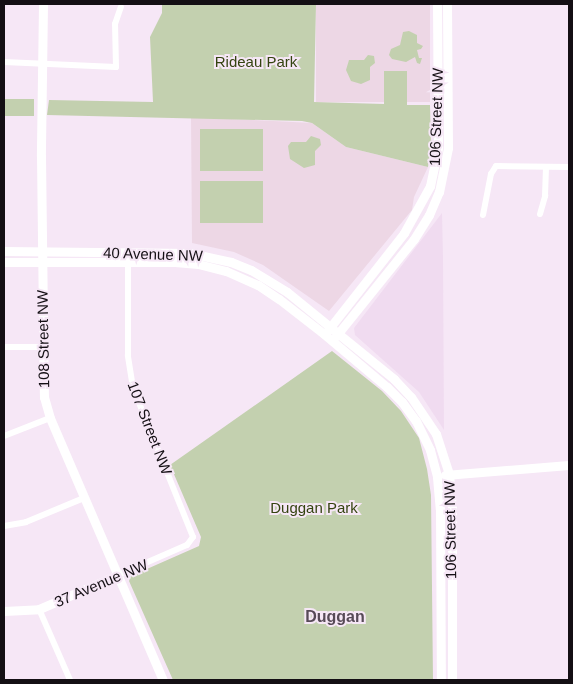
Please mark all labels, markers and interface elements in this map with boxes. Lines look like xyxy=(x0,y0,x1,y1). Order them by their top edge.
park label: Rideau Park xyxy=(215,53,297,71)
street label: 106 Street NW xyxy=(425,68,447,166)
street label: 40 Avenue NW xyxy=(102,243,204,265)
street label: 108 Street NW xyxy=(33,290,53,388)
street label: 107 Street NW xyxy=(124,379,176,477)
street label: 106 Street NW xyxy=(440,481,460,579)
park label: Duggan Park xyxy=(270,499,358,517)
street label: 37 Avenue NW xyxy=(51,555,151,611)
district label: Duggan xyxy=(305,607,365,627)

